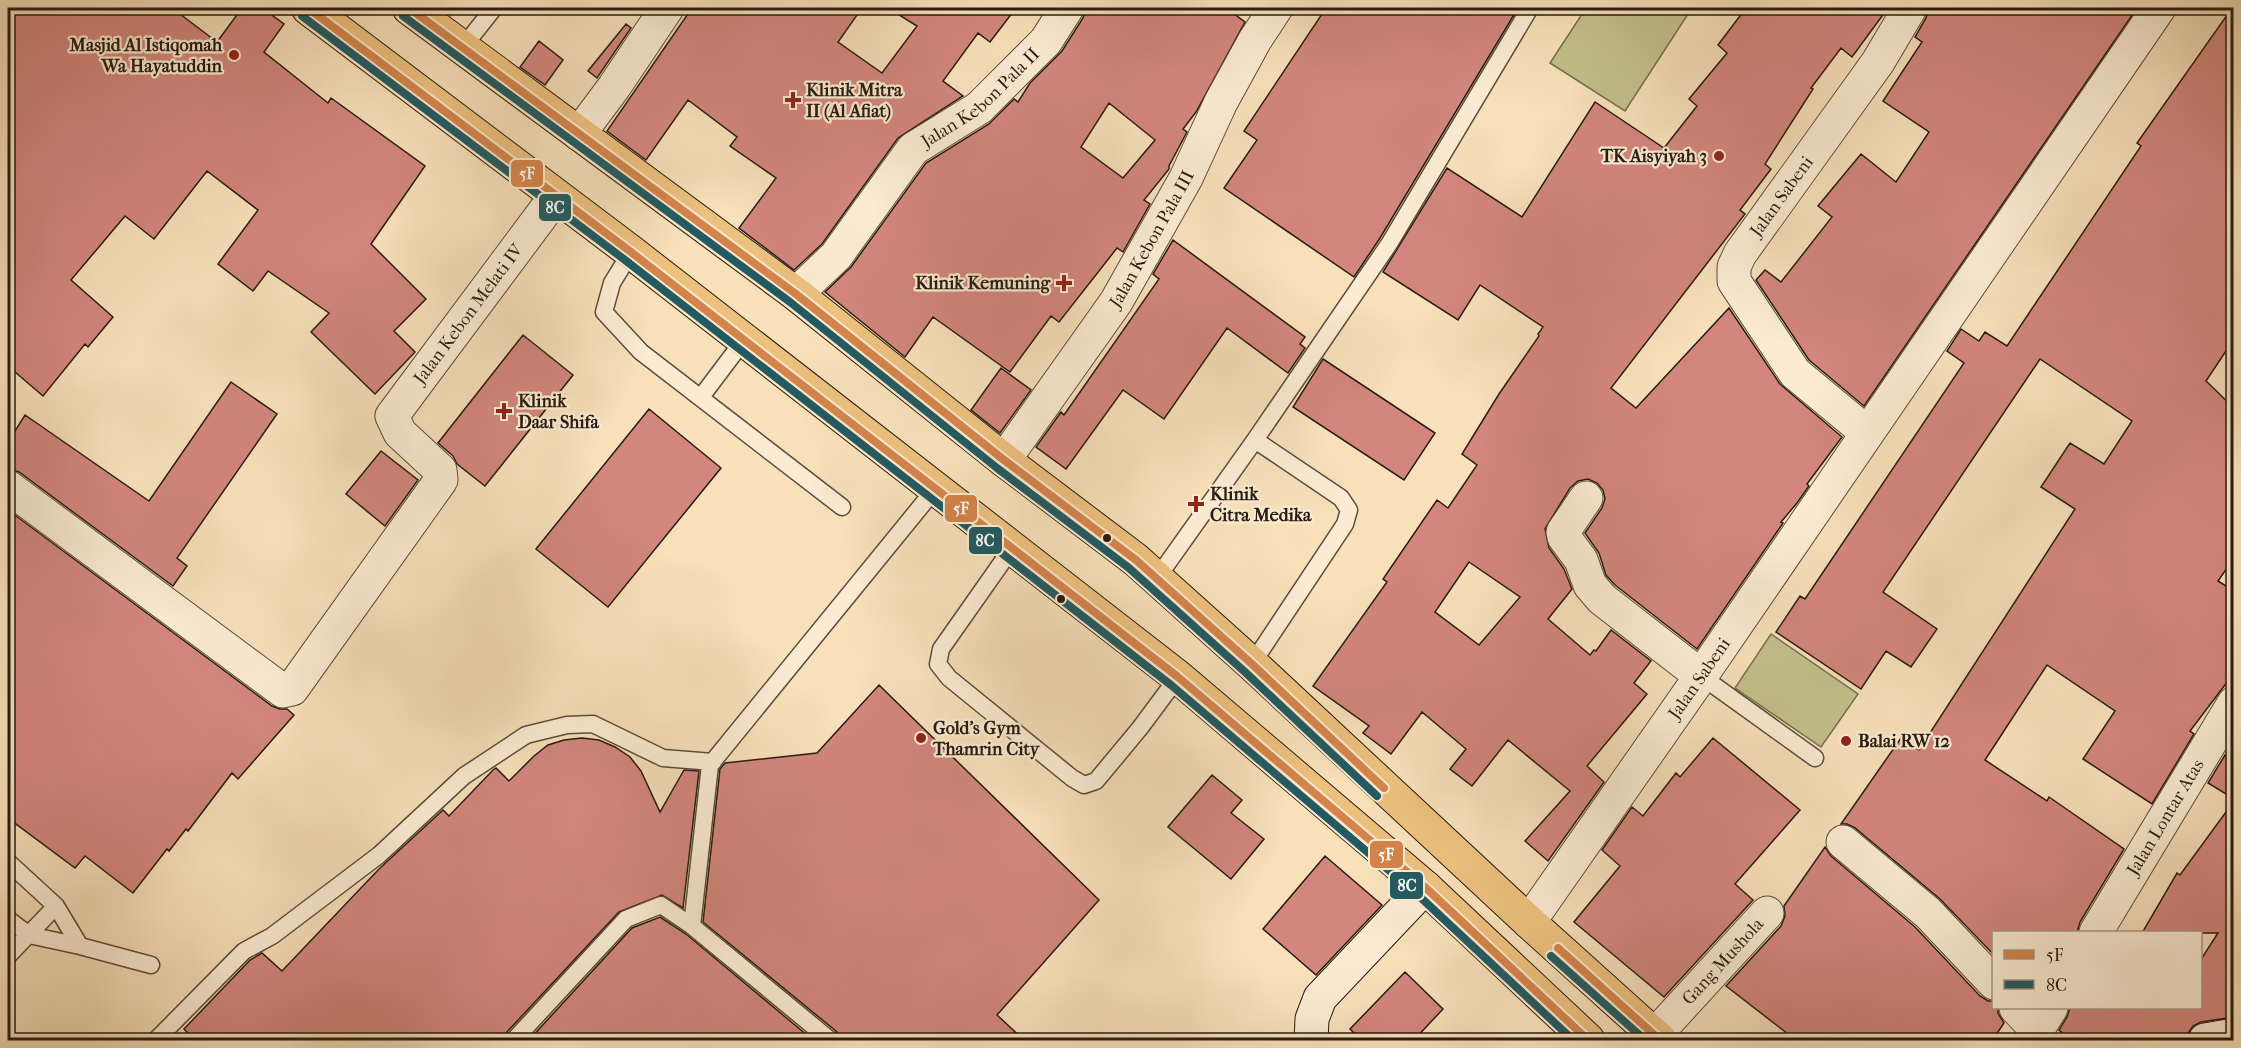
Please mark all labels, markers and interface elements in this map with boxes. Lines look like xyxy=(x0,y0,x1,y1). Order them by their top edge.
place label: Masjid Al Istiqomah Wa Hayatuddin xyxy=(69,35,223,77)
street label: Jalan Kebon Pala II xyxy=(915,43,1044,153)
marker: Masjid Al Istiqomah Wa Hayatuddin xyxy=(227,48,241,62)
place label: Klinik Mitra II (Al Afiat) xyxy=(806,80,903,122)
marker: Klinik Mitra II (Al Afiat) xyxy=(784,91,802,109)
place label: TK Aisyiyah 3 xyxy=(1600,146,1707,167)
marker: TK Aisyiyah 3 xyxy=(1712,149,1726,163)
street label: Jalan Sabeni xyxy=(1744,151,1818,242)
line badge: 5F xyxy=(510,159,544,188)
text: 5F xyxy=(519,164,535,183)
street label: Jalan Kebon Pala III xyxy=(1104,167,1198,314)
line badge: 8C xyxy=(538,193,572,222)
text: 8C xyxy=(546,198,565,217)
street label: Jalan Kebon Melati IV xyxy=(408,239,528,390)
place label: Klinik Kemuning xyxy=(915,273,1051,294)
marker: Klinik Kemuning xyxy=(1055,274,1073,292)
place label: Klinik Daar Shifa xyxy=(518,391,600,433)
marker: Klinik Daar Shifa xyxy=(495,402,513,420)
place label: Klinik Citra Medika xyxy=(1210,484,1312,526)
line badge: 5F xyxy=(944,494,978,523)
marker: Klinik Citra Medika xyxy=(1187,495,1205,513)
text: 5F xyxy=(953,499,969,518)
line badge: 8C xyxy=(968,526,1003,555)
text: 8C xyxy=(976,531,995,550)
unlabelled marker xyxy=(1101,532,1113,544)
unlabelled marker xyxy=(1055,593,1067,605)
street label: Jalan Sabeni xyxy=(1662,633,1735,725)
place label: Gold's Gym Thamrin City xyxy=(932,718,1041,760)
marker: Gold's Gym Thamrin City xyxy=(914,731,928,745)
place label: Balai RW 12 xyxy=(1858,731,1950,752)
marker: Balai RW 12 xyxy=(1839,734,1853,748)
street label: Jalan Lontar Atas xyxy=(2121,755,2208,881)
line badge: 5F xyxy=(1369,840,1404,869)
text: 5F xyxy=(1378,845,1394,864)
line badge: 8C xyxy=(1389,871,1424,900)
text: 8C xyxy=(1398,876,1417,895)
street label: Gang Mushola xyxy=(1678,913,1768,1009)
legend xyxy=(1992,931,2202,1009)
text: 5F xyxy=(2046,945,2064,966)
text: 8C xyxy=(2046,975,2067,996)

